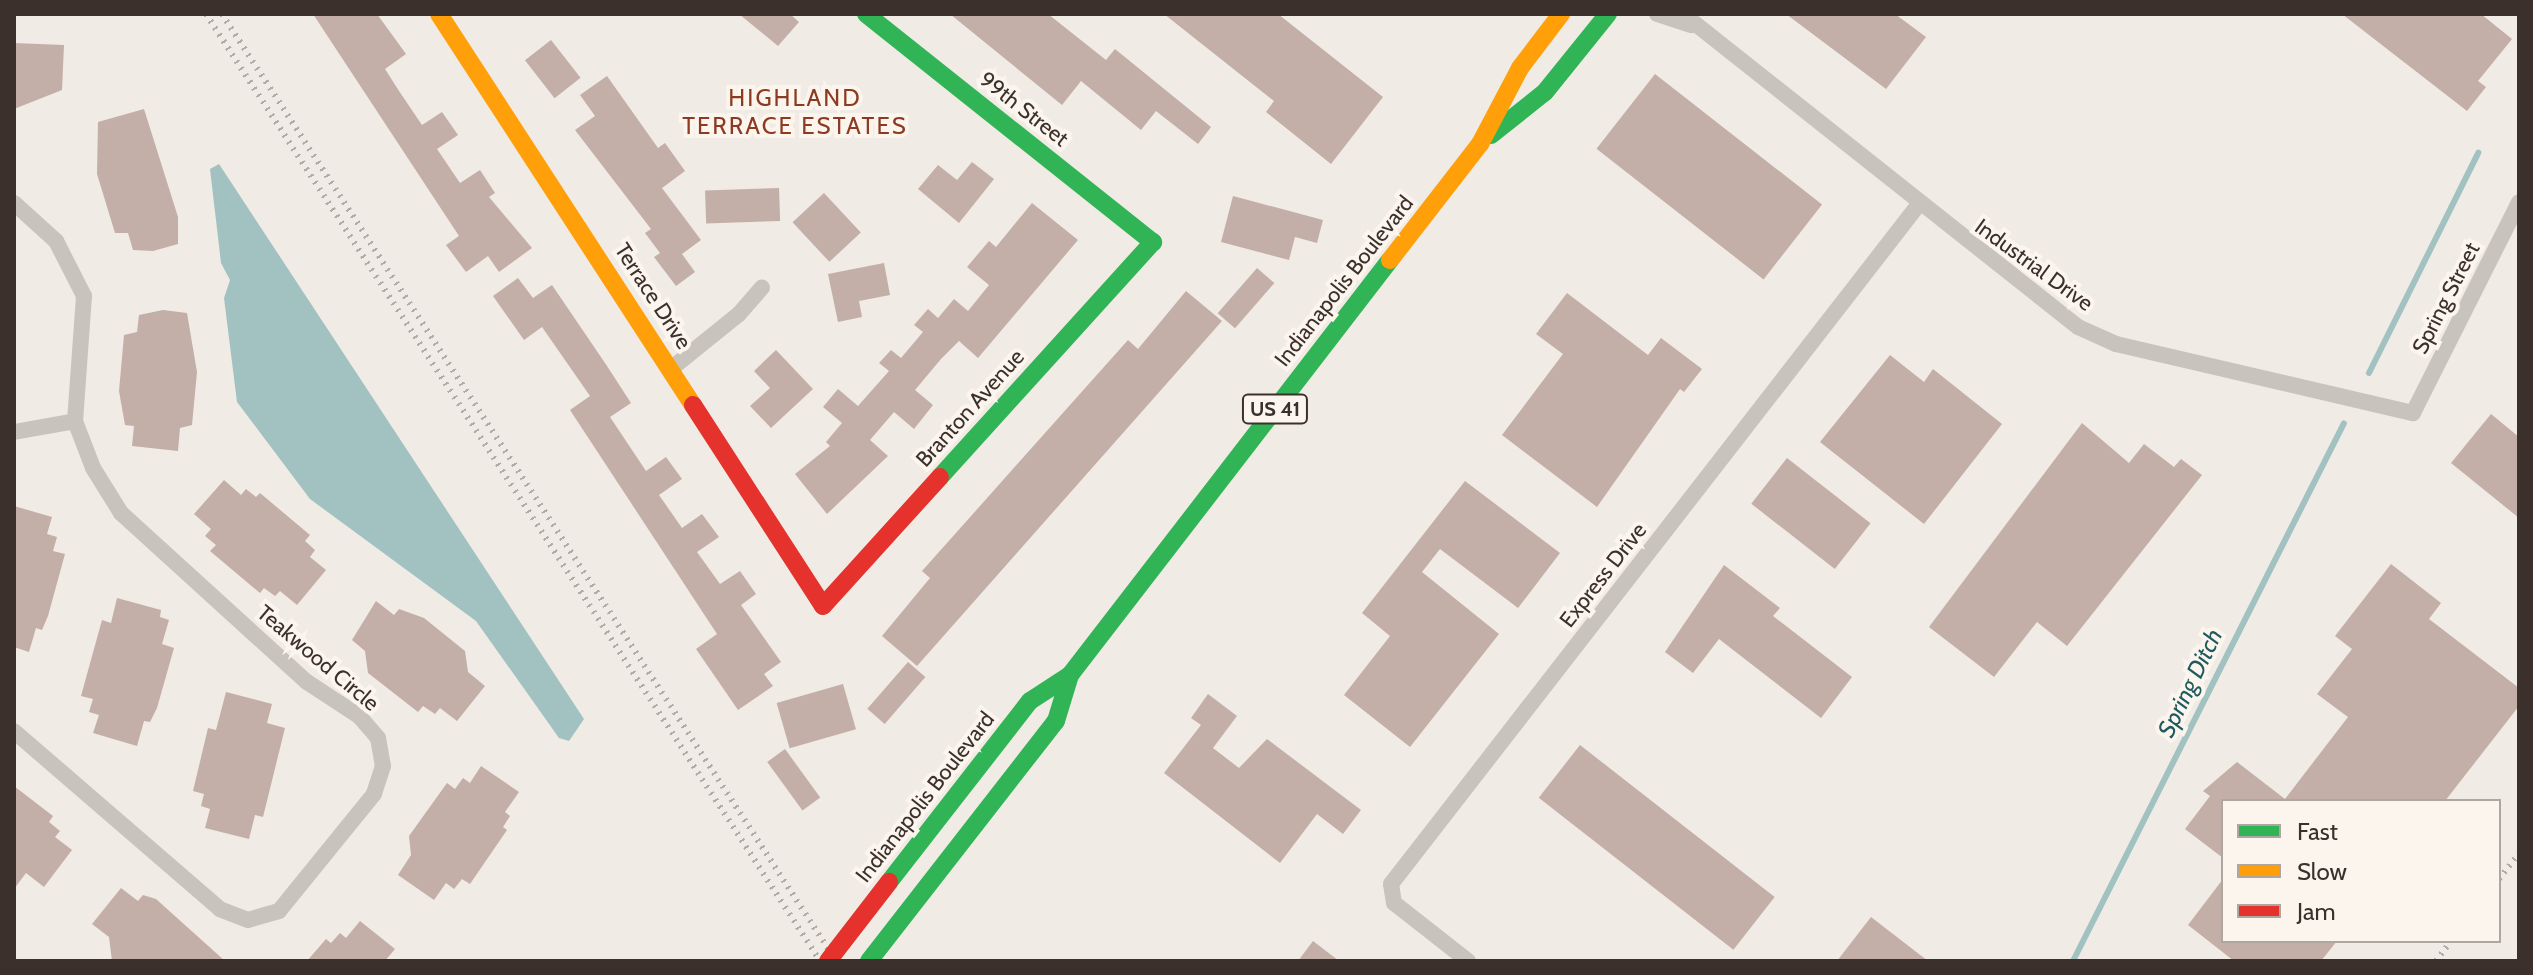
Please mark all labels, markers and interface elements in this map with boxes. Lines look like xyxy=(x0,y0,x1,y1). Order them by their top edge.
street label: 99th Street xyxy=(974,66,1074,152)
district label: HIGHLAND TERRACE ESTATES xyxy=(682,84,908,140)
street label: Indianapolis Boulevard xyxy=(1269,190,1419,372)
street label: Industrial Drive xyxy=(1970,213,2098,317)
street label: Terrace Drive xyxy=(609,238,697,354)
street label: Spring Street xyxy=(2407,238,2485,358)
street label: Branton Avenue xyxy=(910,344,1030,472)
road number: US 41 xyxy=(1241,393,1309,425)
street label: Express Drive xyxy=(1554,517,1652,633)
street label: Teakwood Circle xyxy=(252,599,384,717)
water label: Spring Ditch xyxy=(2151,624,2229,742)
street label: Indianapolis Boulevard xyxy=(850,706,1000,888)
legend xyxy=(2221,799,2501,943)
text: Fast xyxy=(2297,817,2338,846)
text: Slow xyxy=(2297,857,2347,886)
text: Jam xyxy=(2297,897,2335,926)

